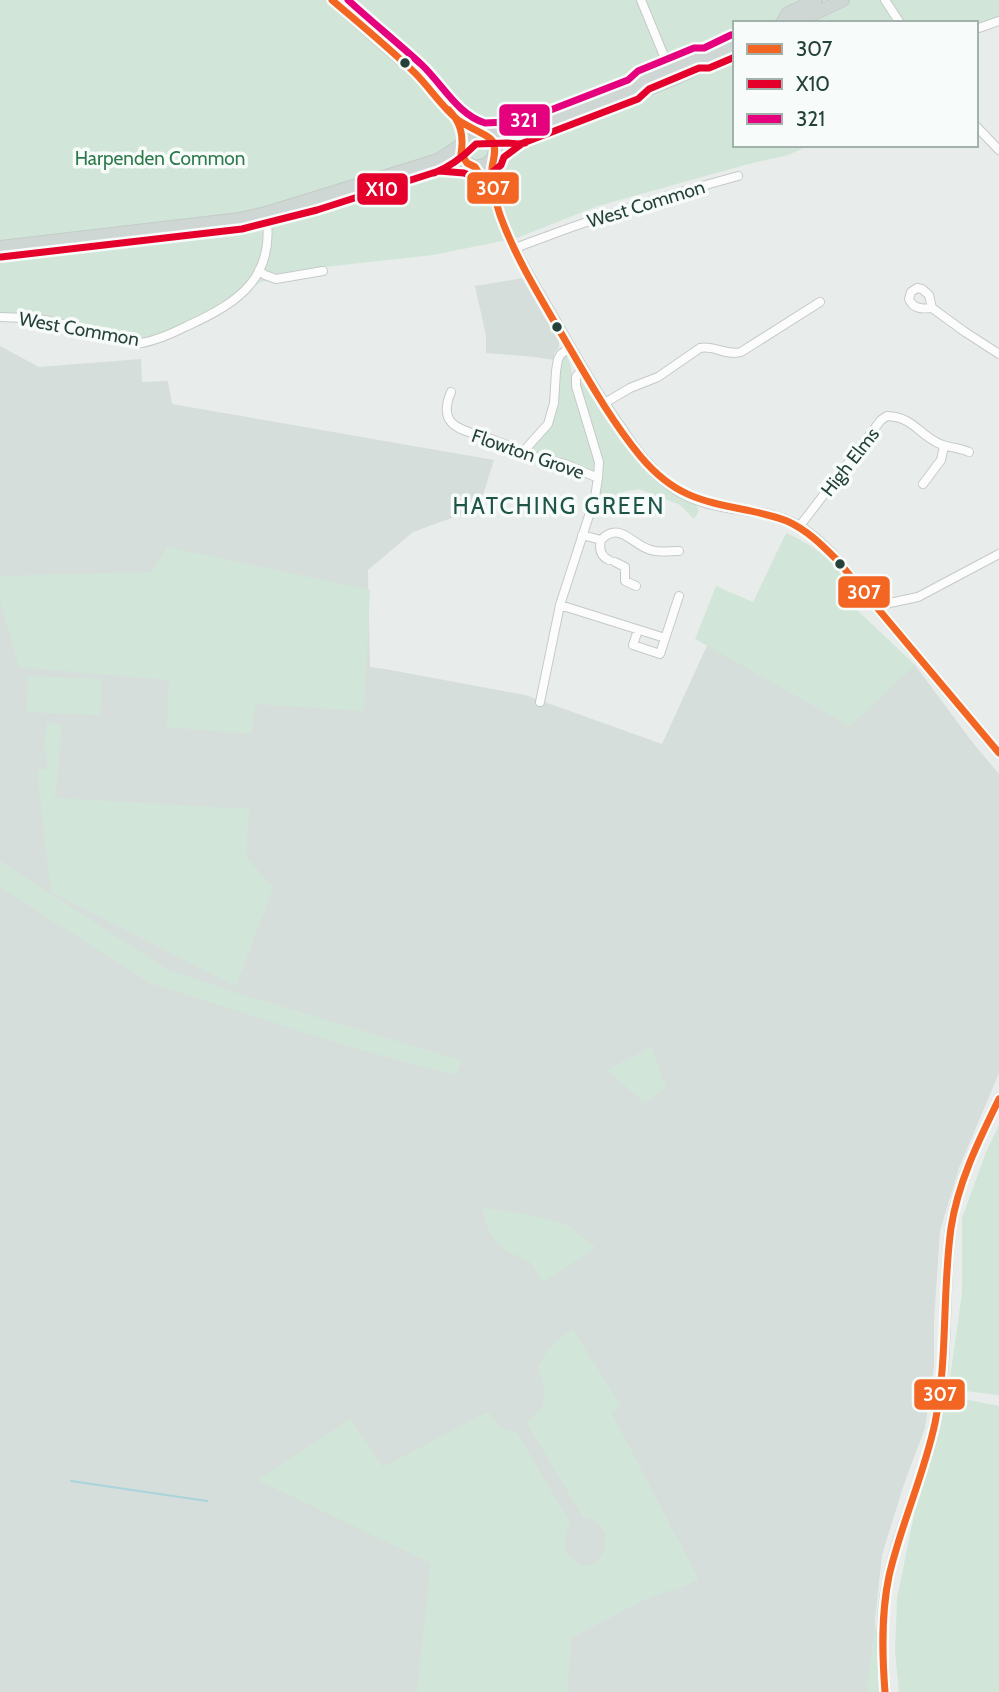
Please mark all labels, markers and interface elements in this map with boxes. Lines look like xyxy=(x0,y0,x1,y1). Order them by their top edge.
legend xyxy=(733,21,978,147)
text: 307 xyxy=(796,36,833,61)
unlabelled marker xyxy=(398,56,412,70)
text: X10 xyxy=(796,71,830,96)
line badge: 321 xyxy=(498,103,551,137)
text: 321 xyxy=(796,106,825,131)
text: 321 xyxy=(510,109,538,132)
park label: Harpenden Common xyxy=(75,147,245,170)
line badge: 307 xyxy=(466,171,520,205)
line badge: X10 xyxy=(356,172,409,206)
street label: West Common xyxy=(584,175,708,233)
text: 307 xyxy=(476,177,510,200)
text: X10 xyxy=(365,178,398,201)
street label: West Common xyxy=(17,307,141,351)
unlabelled marker xyxy=(550,320,564,334)
street label: High Elms xyxy=(816,423,884,501)
street label: Flowton Grove xyxy=(469,424,588,484)
district label: HATCHING GREEN xyxy=(453,492,665,520)
unlabelled marker xyxy=(833,557,847,571)
line badge: 307 xyxy=(837,575,891,609)
text: 307 xyxy=(847,581,881,604)
line badge: 307 xyxy=(913,1378,966,1411)
text: 307 xyxy=(923,1383,957,1406)

